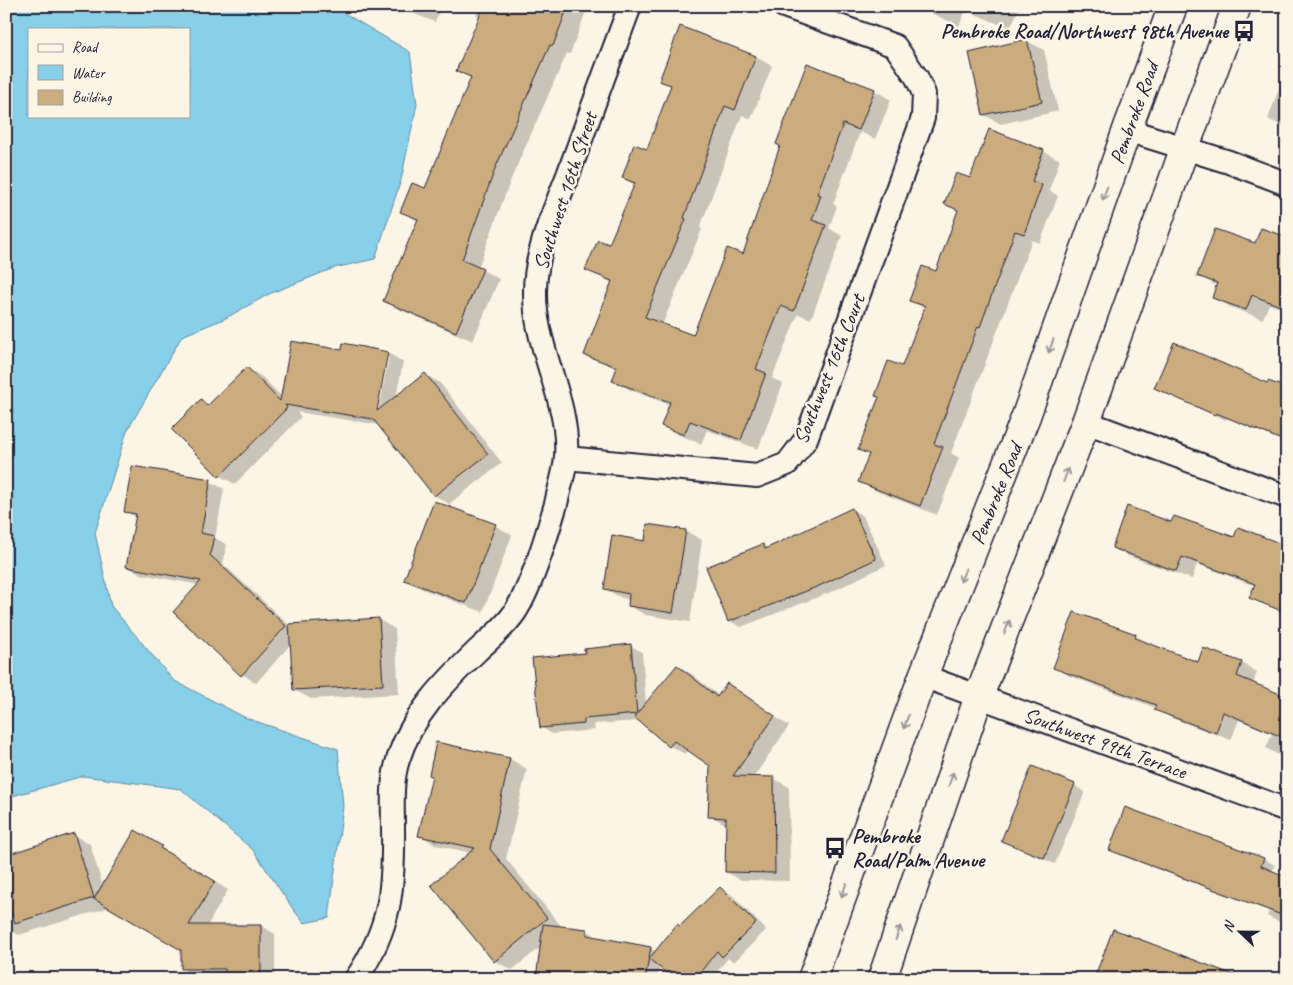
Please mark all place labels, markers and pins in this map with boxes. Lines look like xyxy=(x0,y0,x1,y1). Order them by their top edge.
place label: Pembroke Road/Northwest 98th Avenue xyxy=(941,18,1230,44)
bus stop icon: Pembroke Road/Northwest 98th Avenue xyxy=(1231,18,1257,44)
place label: Pembroke Road/Palm Avenue xyxy=(852,823,986,873)
bus stop icon: Pembroke Road/Palm Avenue xyxy=(822,835,848,861)

